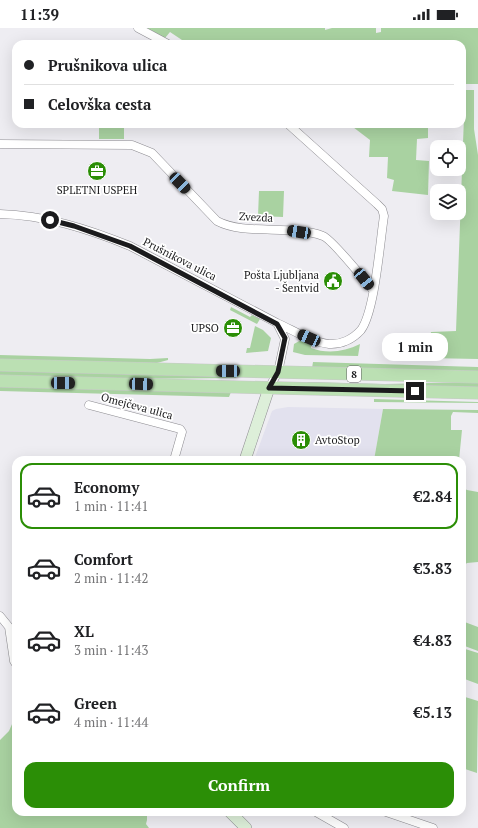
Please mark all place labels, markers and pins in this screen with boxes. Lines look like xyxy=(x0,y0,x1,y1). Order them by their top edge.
office icon: SPLETNI USPEH xyxy=(86,160,108,182)
place label: SPLETNI USPEH xyxy=(57,183,137,197)
place label: Pošta Ljubljana - Šentvid xyxy=(244,268,319,295)
public building icon: Pošta Ljubljana - Šentvid xyxy=(322,270,344,292)
office icon: UPSO xyxy=(222,317,244,339)
place label: UPSO xyxy=(191,321,219,335)
building icon: AvtoStop xyxy=(290,429,312,451)
place label: AvtoStop xyxy=(315,433,360,447)

